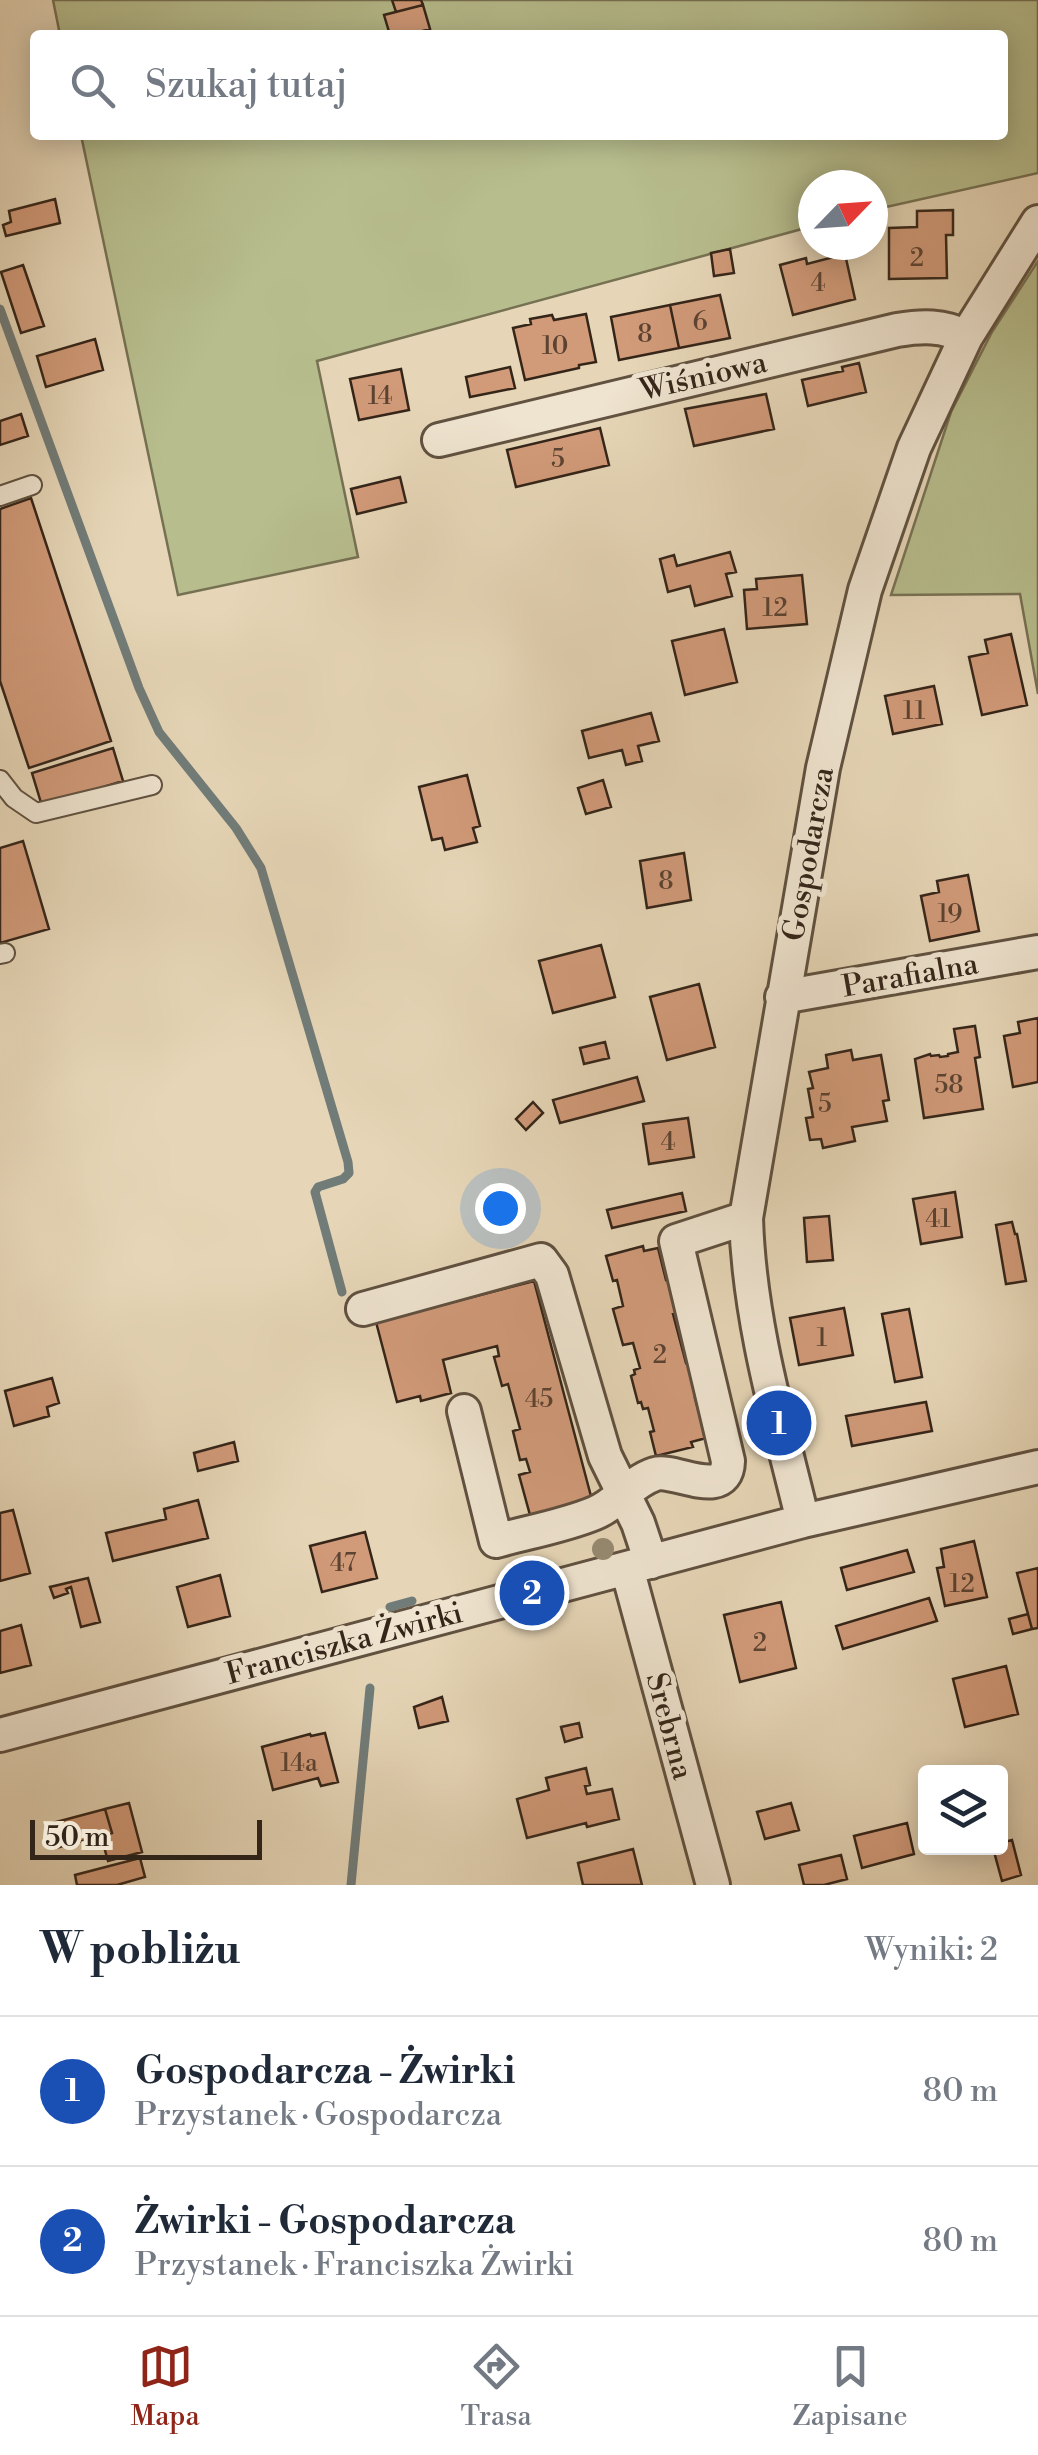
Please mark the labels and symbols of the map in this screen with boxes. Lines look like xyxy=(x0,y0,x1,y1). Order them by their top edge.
north arrow xyxy=(798,170,888,260)
house number: 2 xyxy=(910,243,924,274)
house number: 4 xyxy=(811,268,826,299)
house number: 6 xyxy=(692,307,708,338)
house number: 8 xyxy=(637,319,653,350)
house number: 10 xyxy=(542,331,568,362)
street label: Wiśniowa xyxy=(635,344,771,410)
house number: 14 xyxy=(368,381,392,412)
house number: 5 xyxy=(551,444,565,475)
house number: 12 xyxy=(762,593,788,624)
house number: 11 xyxy=(903,696,925,727)
street label: Gospodarcza xyxy=(775,763,843,944)
house number: 8 xyxy=(658,866,674,897)
house number: 19 xyxy=(937,899,963,930)
street label: Parafialna xyxy=(839,945,982,1007)
house number: 58 xyxy=(934,1070,964,1101)
house number: 5 xyxy=(818,1089,832,1120)
house number: 4 xyxy=(661,1127,676,1158)
your location xyxy=(475,1183,526,1234)
house number: 41 xyxy=(925,1204,951,1235)
house number: 1 xyxy=(817,1323,828,1354)
house number: 2 xyxy=(653,1340,667,1371)
house number: 45 xyxy=(525,1384,553,1415)
pin: 1 xyxy=(746,1386,812,1460)
house number: 47 xyxy=(330,1548,357,1579)
pin: 2 xyxy=(500,1556,564,1630)
house number: 12 xyxy=(949,1569,975,1600)
street label: Franciszka Żwirki xyxy=(221,1593,467,1694)
house number: 2 xyxy=(753,1628,767,1659)
street label: Srebrna xyxy=(637,1669,702,1784)
house number: 14a xyxy=(280,1748,318,1779)
scale bar xyxy=(30,1815,262,1860)

